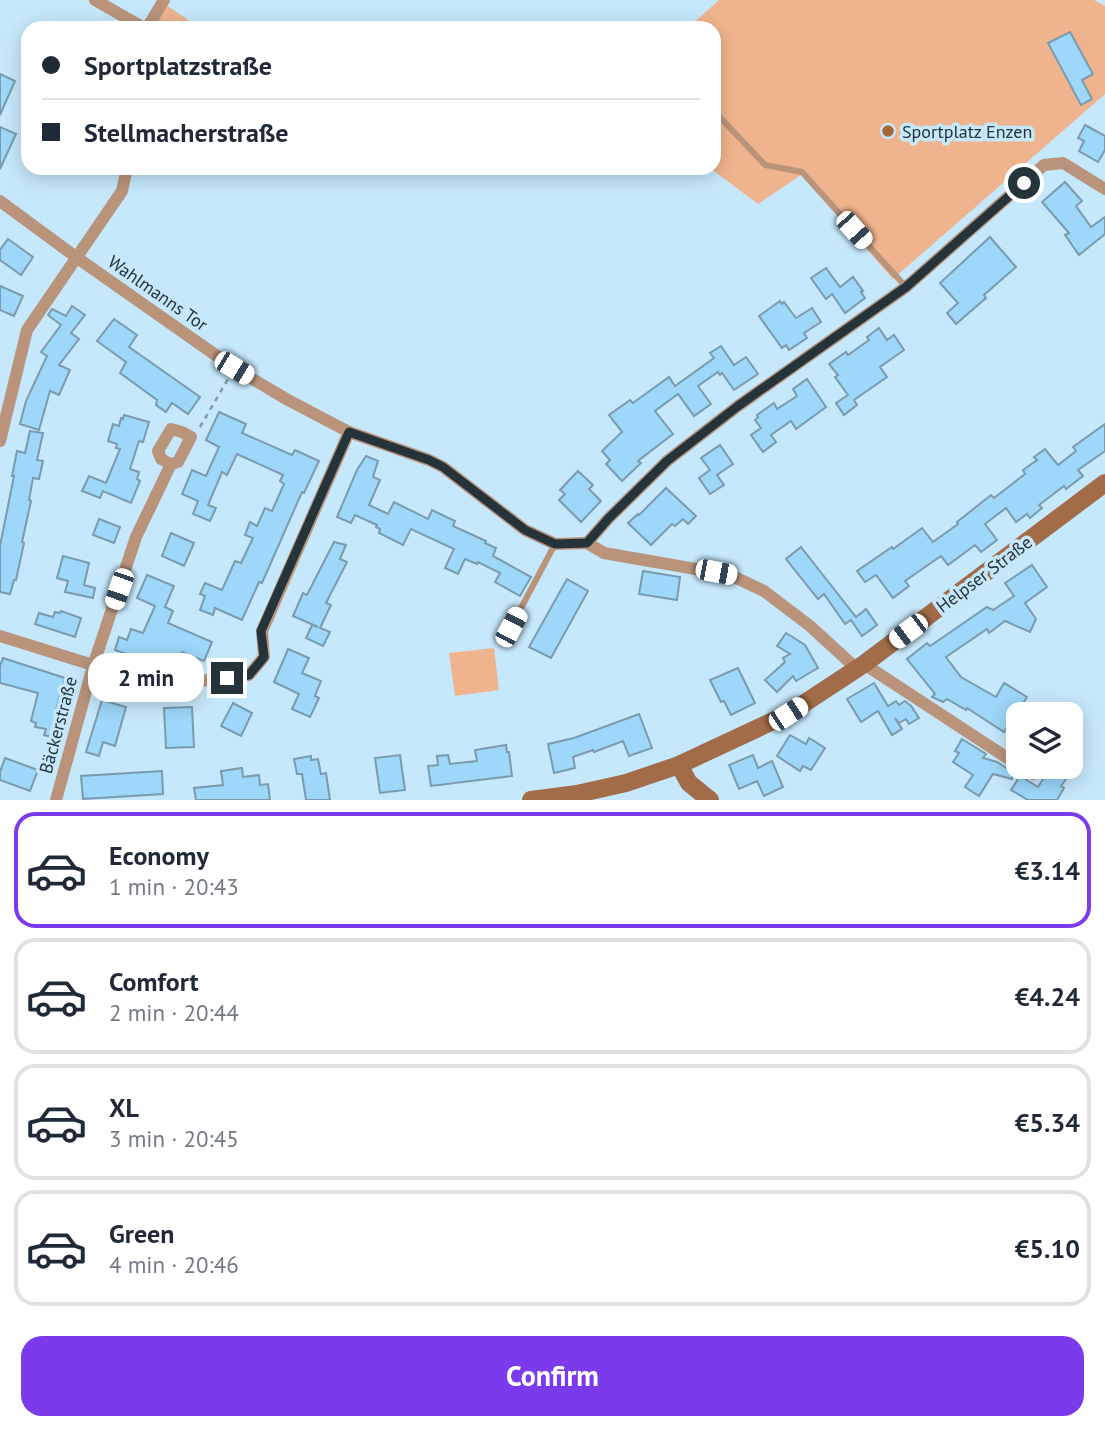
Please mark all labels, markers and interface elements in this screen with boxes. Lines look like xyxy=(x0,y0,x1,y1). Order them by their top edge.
text: Sportplatzstraße xyxy=(84,49,272,82)
text: Stellmacherstraße xyxy=(84,116,288,149)
place label: Sportplatz Enzen xyxy=(902,120,1032,143)
marker: Sportplatz Enzen xyxy=(880,123,896,139)
route start xyxy=(1008,167,1040,199)
car xyxy=(833,207,876,253)
street label: Wahlmanns Tor xyxy=(104,250,212,336)
car xyxy=(211,348,258,388)
street label: Helpser Straße xyxy=(931,530,1037,618)
car xyxy=(694,558,739,586)
car xyxy=(103,566,136,612)
car xyxy=(492,604,531,650)
car xyxy=(885,610,932,652)
callout: 2 min xyxy=(87,654,202,702)
route end xyxy=(211,662,243,694)
text: 2 min xyxy=(118,663,174,692)
street label: Bäckerstraße xyxy=(34,674,82,776)
car xyxy=(765,694,812,734)
map controls xyxy=(1006,702,1083,779)
button: layers xyxy=(1006,702,1083,779)
icon: car xyxy=(25,839,88,902)
text: Economy xyxy=(109,839,209,872)
text: €3.14 xyxy=(1015,854,1080,887)
text: 1 min · 20:43 xyxy=(109,872,239,901)
icon: car xyxy=(25,965,88,1028)
text: Comfort xyxy=(109,965,199,998)
text: €4.24 xyxy=(1015,980,1080,1013)
text: 2 min · 20:44 xyxy=(109,998,239,1027)
icon: car xyxy=(25,1091,88,1154)
text: XL xyxy=(109,1091,139,1124)
text: €5.34 xyxy=(1015,1106,1080,1139)
text: 3 min · 20:45 xyxy=(109,1124,239,1153)
icon: car xyxy=(25,1217,88,1280)
text: Green xyxy=(109,1217,174,1250)
text: €5.10 xyxy=(1015,1232,1080,1265)
text: 4 min · 20:46 xyxy=(109,1250,239,1279)
button: Confirm xyxy=(21,1336,1084,1416)

